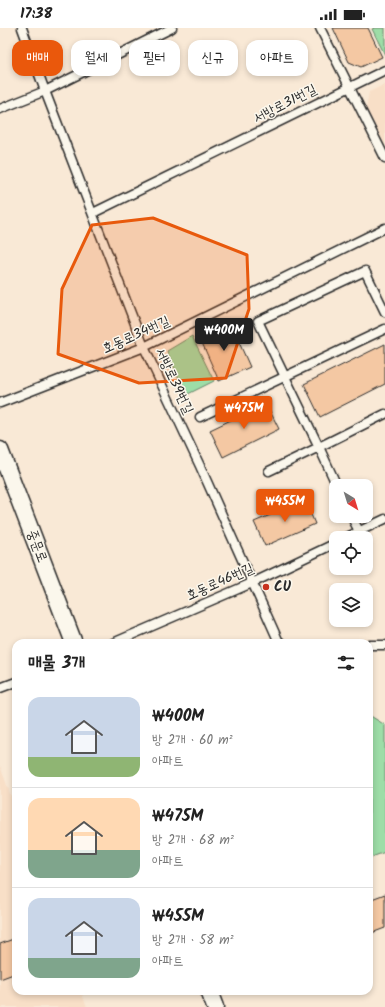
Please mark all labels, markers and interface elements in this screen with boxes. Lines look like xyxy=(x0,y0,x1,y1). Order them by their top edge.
text: 17:38 xyxy=(20,2,52,26)
chip: 매매 xyxy=(12,40,63,76)
chip: 월세 xyxy=(71,40,121,76)
chip: 필터 xyxy=(129,40,180,76)
chip: 신규 xyxy=(188,40,238,76)
chip: 아파트 xyxy=(246,40,308,76)
street label: 서방로31번길 xyxy=(249,78,321,129)
street label: 호동로34번길 xyxy=(99,310,174,360)
pin: ₩400M xyxy=(196,318,252,352)
text: ₩400M xyxy=(204,320,244,341)
street label: 서방로39번길 xyxy=(149,344,199,419)
pin: ₩475M xyxy=(216,396,272,430)
text: ₩475M xyxy=(224,398,264,419)
north arrow xyxy=(329,479,373,523)
map controls xyxy=(329,479,373,627)
pin: ₩455M xyxy=(257,489,313,523)
text: ₩455M xyxy=(265,491,305,512)
street label: 중문로 xyxy=(21,526,53,566)
button: locate xyxy=(329,531,373,575)
street label: 호동로46번길 xyxy=(183,557,258,607)
place label: CU xyxy=(274,576,292,598)
marker: CU xyxy=(261,582,271,592)
button: layers xyxy=(329,583,373,627)
text: 매물 3개 xyxy=(28,650,85,677)
icon: filters xyxy=(335,652,357,674)
text: ₩400M xyxy=(152,703,204,730)
icon: home xyxy=(60,713,108,761)
text: 방 2개 · 60 m² xyxy=(152,730,233,751)
text: 아파트 xyxy=(152,751,183,772)
text: ₩475M xyxy=(152,803,203,830)
icon: home xyxy=(60,814,108,862)
text: 방 2개 · 68 m² xyxy=(152,830,234,851)
text: 아파트 xyxy=(152,851,183,872)
text: ₩455M xyxy=(152,903,204,930)
icon: home xyxy=(60,914,108,962)
text: 방 2개 · 58 m² xyxy=(152,930,234,951)
text: 아파트 xyxy=(152,951,183,972)

